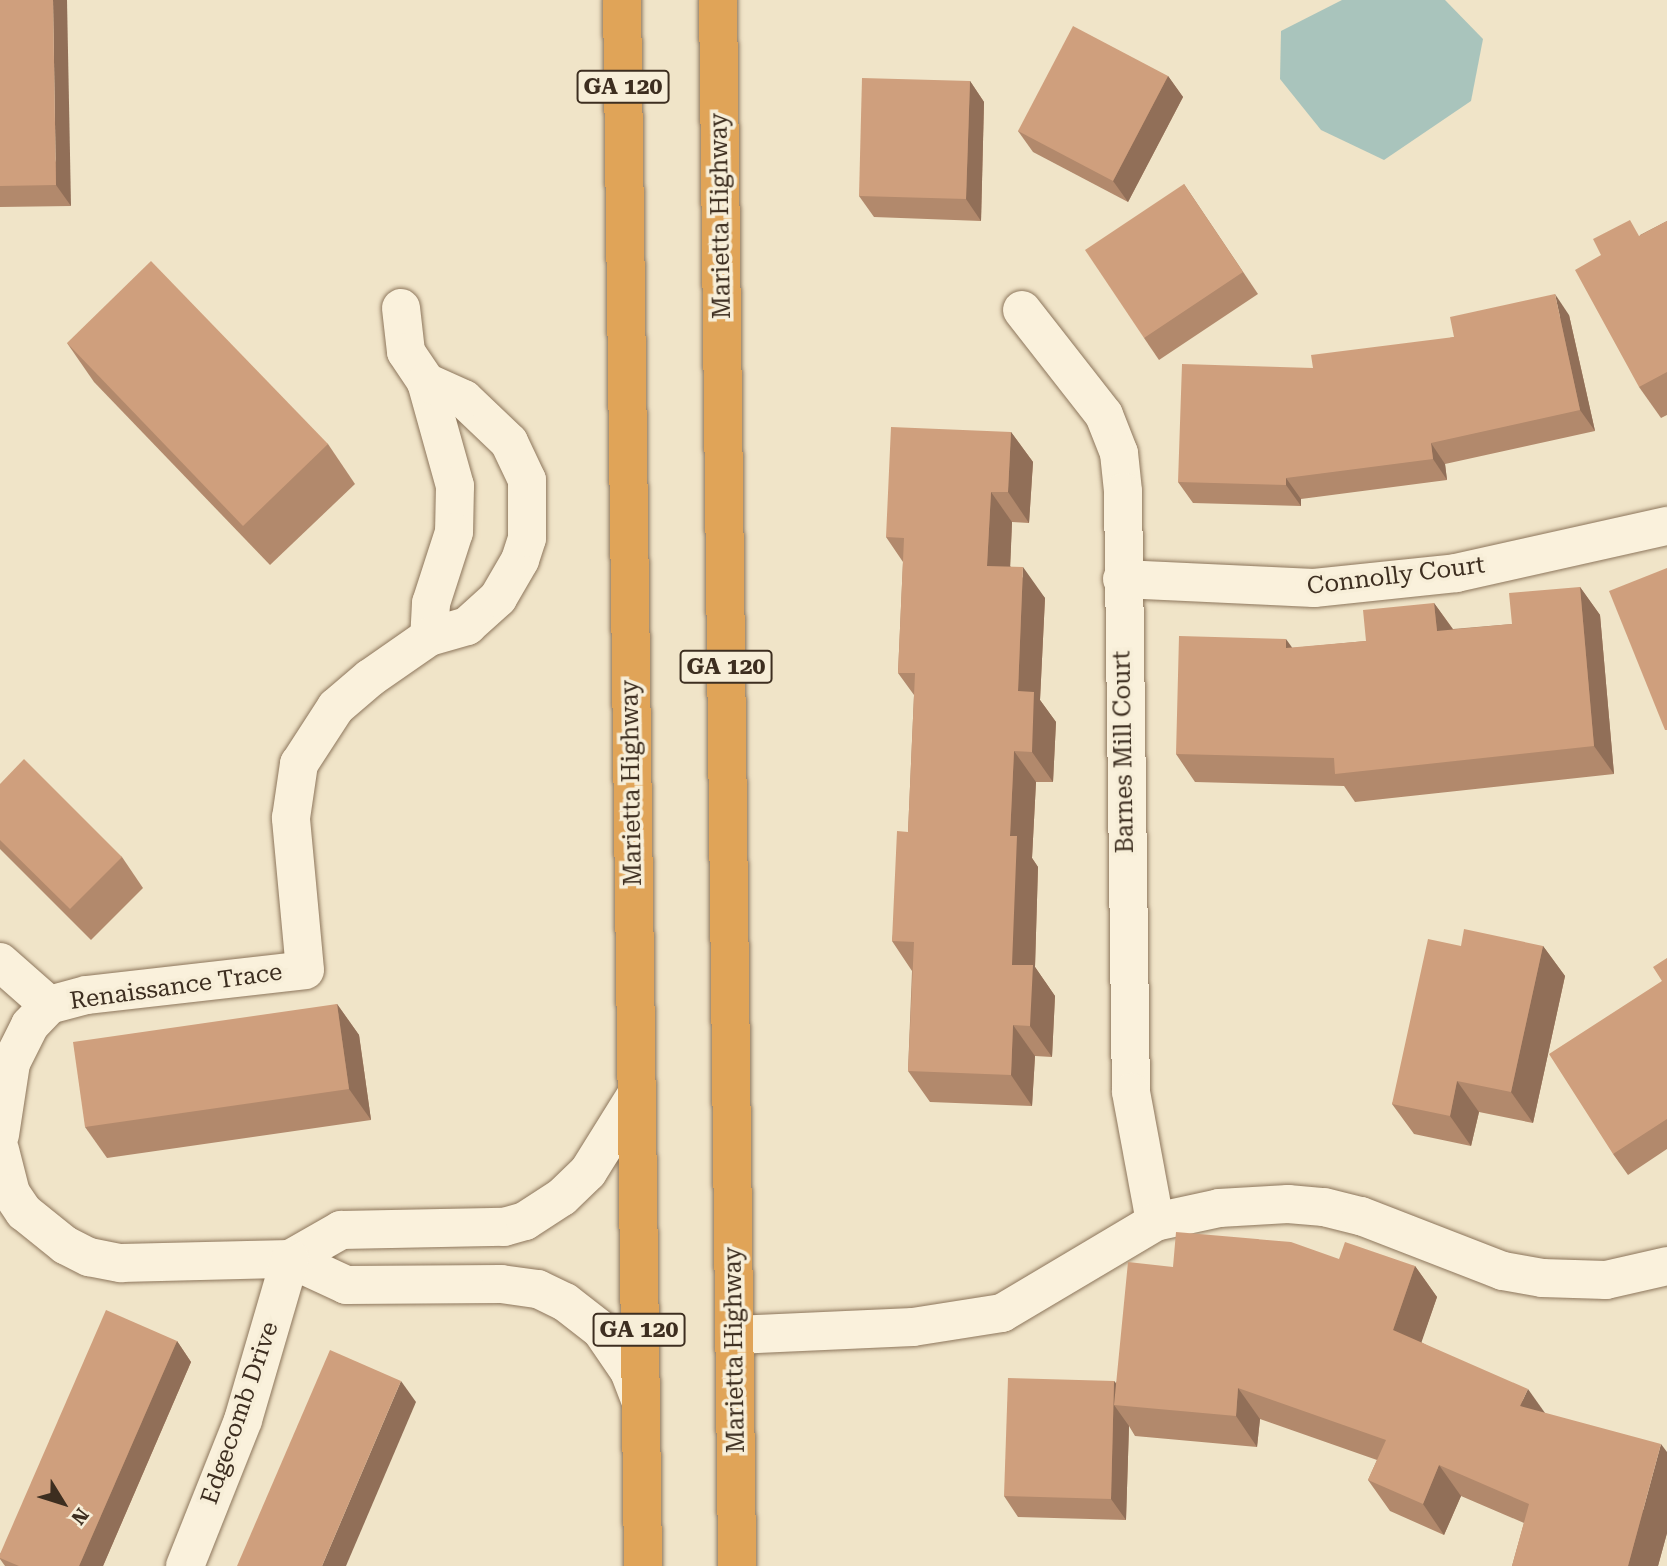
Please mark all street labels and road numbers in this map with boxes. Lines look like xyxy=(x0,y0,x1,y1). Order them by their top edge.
road number: GA 120 xyxy=(576,68,670,106)
street label: Marietta Highway xyxy=(705,113,737,319)
street label: Connolly Court xyxy=(1305,551,1487,601)
road number: GA 120 xyxy=(679,648,773,687)
street label: Barnes Mill Court xyxy=(1108,650,1140,854)
street label: Marietta Highway xyxy=(616,680,648,886)
street label: Renaissance Trace xyxy=(68,958,284,1016)
street label: Marietta Highway xyxy=(719,1247,751,1453)
road number: GA 120 xyxy=(592,1310,686,1350)
street label: Edgecomb Drive xyxy=(195,1318,285,1508)

